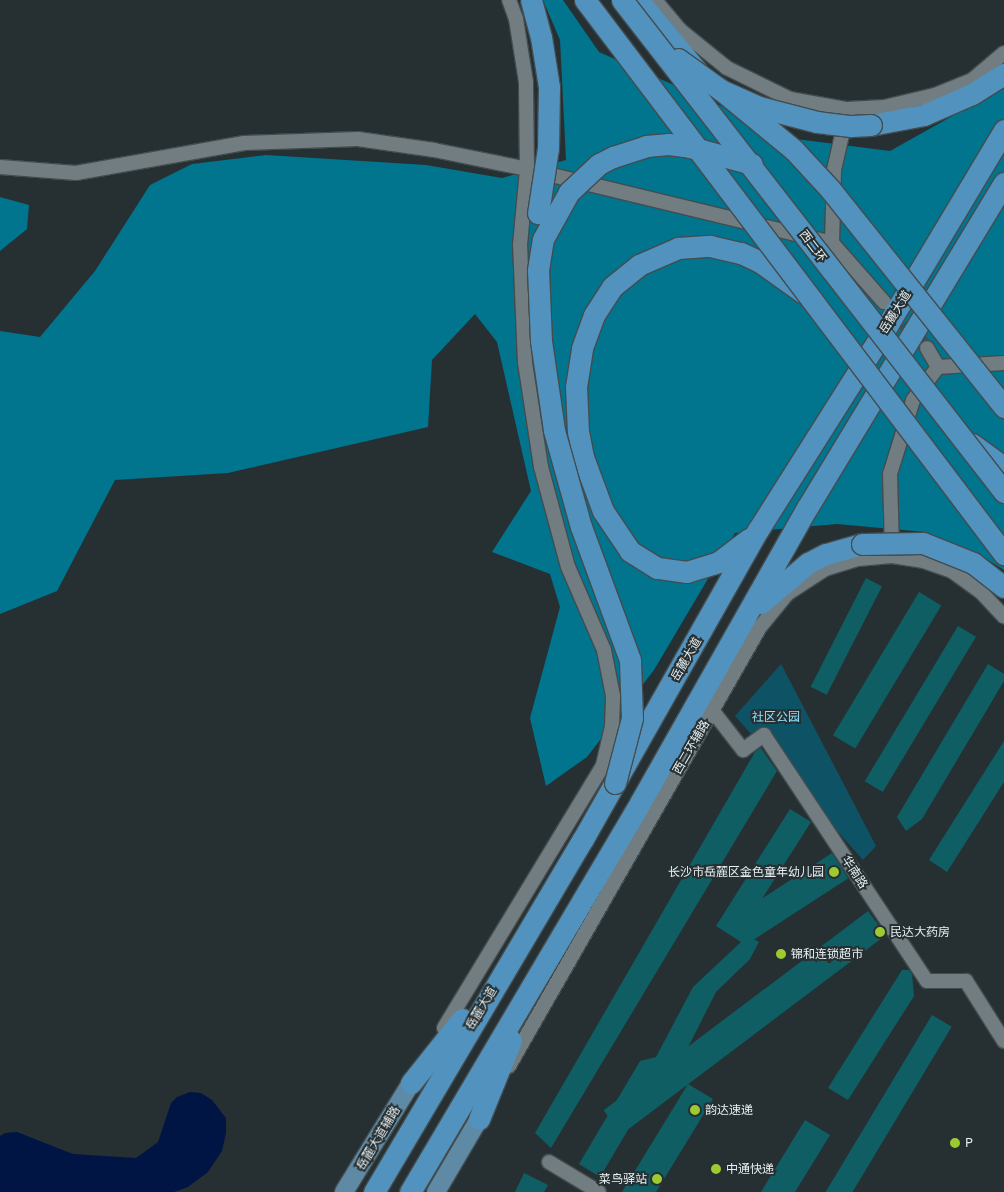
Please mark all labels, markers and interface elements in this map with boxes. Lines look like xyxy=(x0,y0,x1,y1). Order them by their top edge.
street label: 西二环 xyxy=(796,227,830,265)
street label: 岳麓大道 xyxy=(876,288,914,336)
street label: 岳麓大道 xyxy=(668,635,704,683)
park label: 社区公园 xyxy=(752,710,800,724)
street label: 西二环辅路 xyxy=(670,717,712,777)
street label: 华南路 xyxy=(839,853,871,891)
place label: 长沙市岳麓区金色童年幼儿园 xyxy=(668,865,824,879)
marker: 长沙市岳麓区金色童年幼儿园 xyxy=(828,866,840,878)
place label: 民达大药房 xyxy=(890,925,950,939)
marker: 民达大药房 xyxy=(874,926,886,938)
place label: 锦和连锁超市 xyxy=(791,947,863,961)
marker: 锦和连锁超市 xyxy=(775,948,787,960)
street label: 岳麓大道 xyxy=(462,984,500,1032)
street label: 岳麓大道辅路 xyxy=(353,1103,403,1173)
place label: 韵达速递 xyxy=(705,1103,753,1117)
marker: 韵达速递 xyxy=(689,1104,701,1116)
place label: P xyxy=(965,1136,973,1150)
marker: P xyxy=(949,1137,961,1149)
place label: 中通快递 xyxy=(726,1162,774,1176)
marker: 中通快递 xyxy=(710,1163,722,1175)
place label: 菜鸟驿站 xyxy=(599,1172,647,1186)
marker: 菜鸟驿站 xyxy=(651,1173,663,1185)

